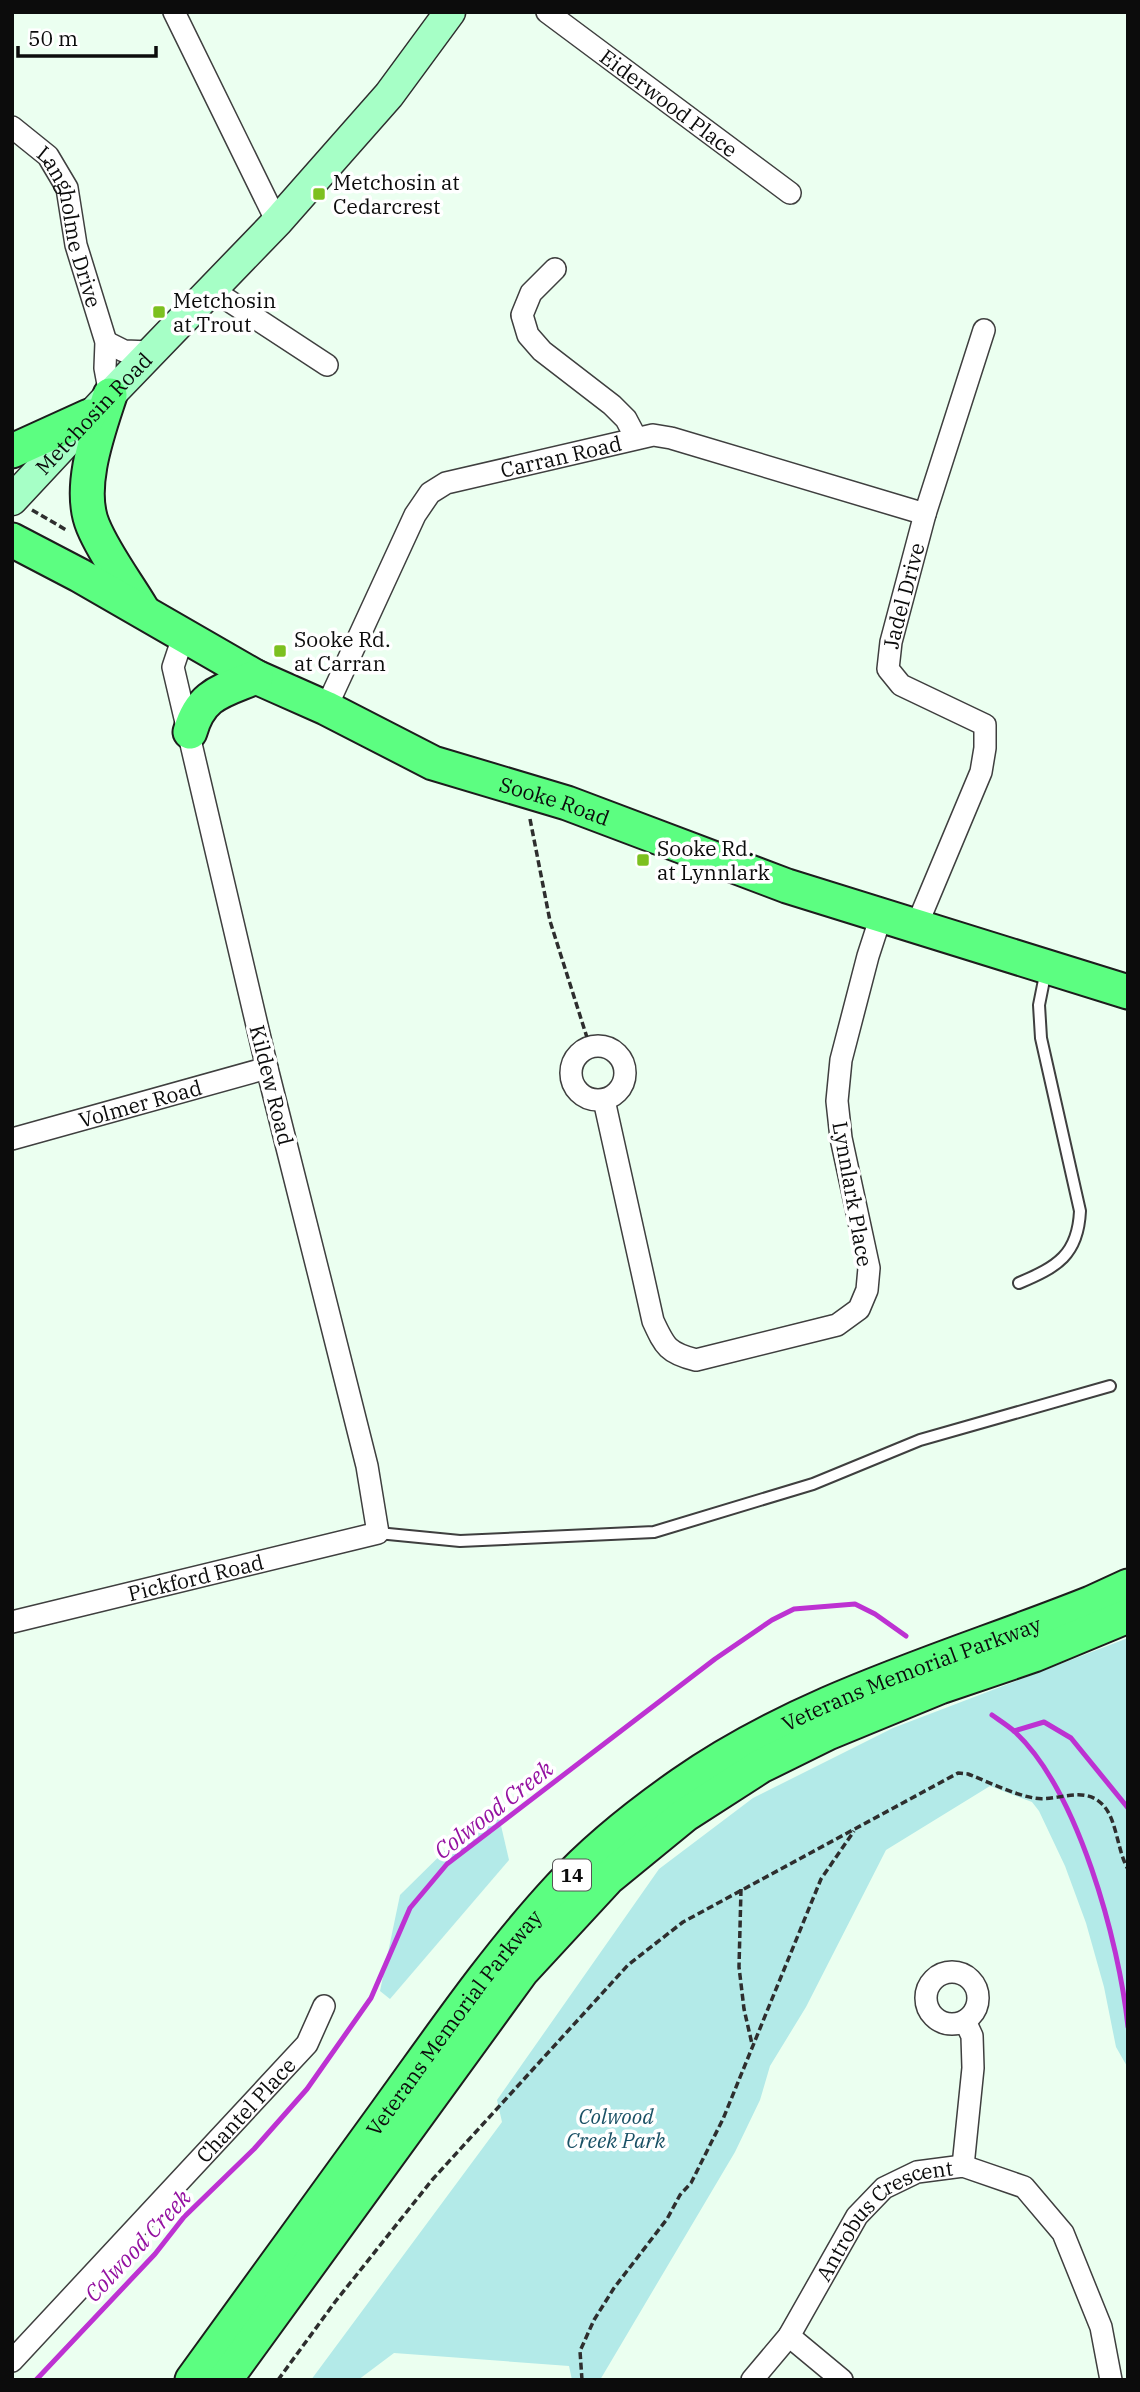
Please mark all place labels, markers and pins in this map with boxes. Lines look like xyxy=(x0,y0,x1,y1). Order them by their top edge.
place label: Metchosin at Cedarcrest xyxy=(333,168,460,220)
marker: Metchosin at Cedarcrest xyxy=(311,186,327,202)
place label: Metchosin at Trout xyxy=(173,286,276,338)
marker: Metchosin at Trout xyxy=(151,304,167,320)
place label: Sooke Rd. at Carran xyxy=(294,625,391,677)
marker: Sooke Rd. at Carran xyxy=(272,643,288,659)
place label: Sooke Rd. at Lynnlark xyxy=(657,834,771,886)
marker: Sooke Rd. at Lynnlark xyxy=(635,852,651,868)

